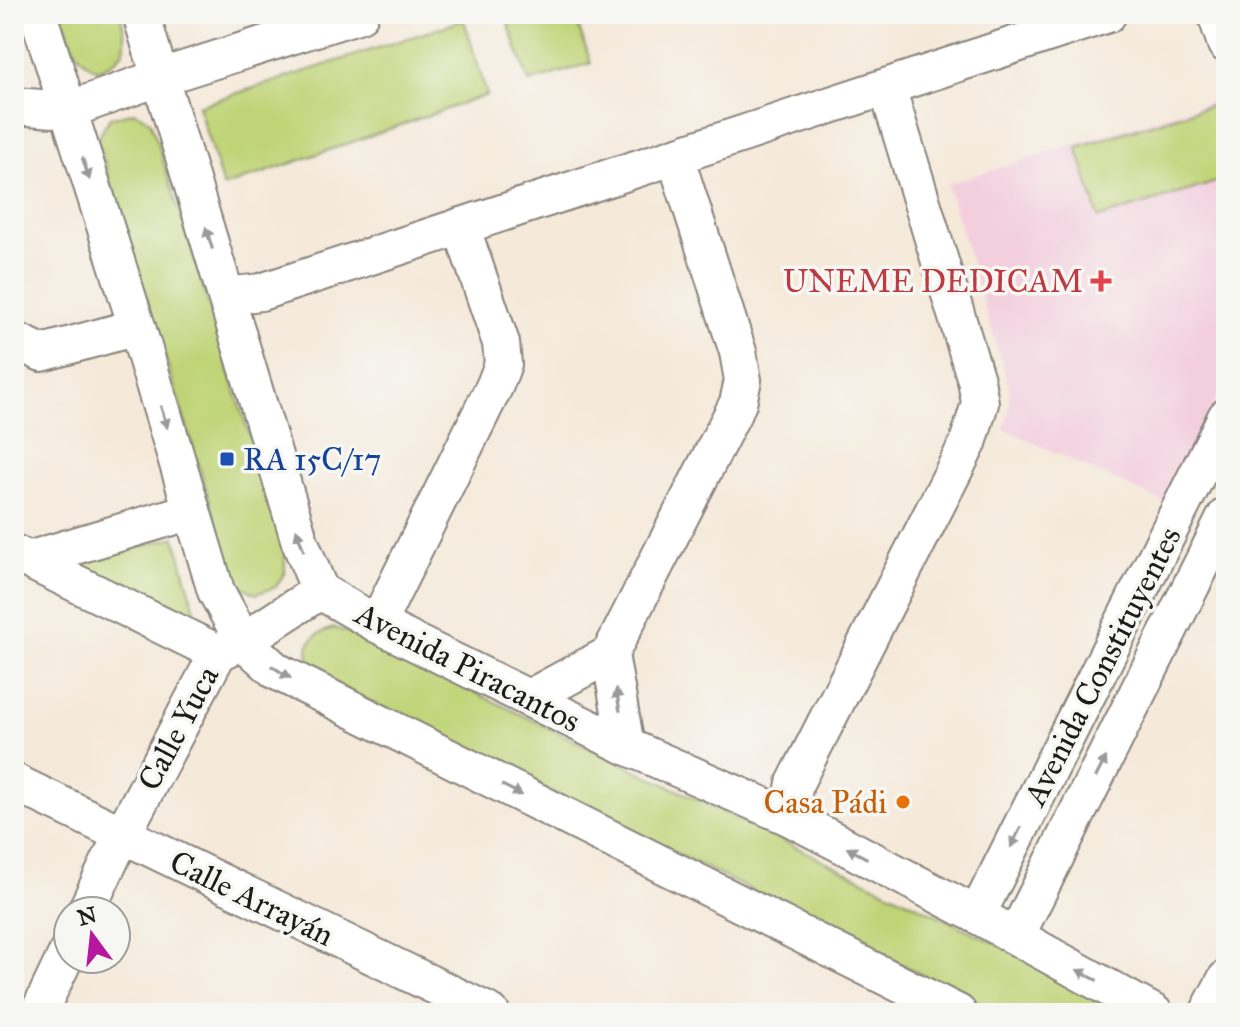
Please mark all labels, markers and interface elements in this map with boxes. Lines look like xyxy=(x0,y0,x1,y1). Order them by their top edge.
one-way arrow xyxy=(81,157,93,181)
one-way arrow xyxy=(202,226,215,250)
place label: UNEME DEDICAM xyxy=(783,262,1083,301)
marker: UNEME DEDICAM xyxy=(1090,270,1112,292)
one-way arrow xyxy=(158,405,171,429)
place label: RA 15C/17 xyxy=(243,440,381,479)
marker: RA 15C/17 xyxy=(218,450,236,468)
street label: Avenida Constituyentes xyxy=(1014,520,1190,814)
one-way arrow xyxy=(294,528,306,552)
street label: Avenida Piracantos xyxy=(347,593,587,741)
street label: Calle Yuca xyxy=(130,659,228,797)
one-way arrow xyxy=(270,665,292,679)
one-way arrow xyxy=(612,687,624,712)
one-way arrow xyxy=(1094,755,1108,778)
one-way arrow xyxy=(501,783,524,796)
place label: Casa Pádi xyxy=(763,783,887,822)
marker: Casa Pádi xyxy=(894,793,912,811)
one-way arrow xyxy=(1009,826,1023,849)
street label: Calle Arrayán xyxy=(164,842,340,955)
one-way arrow xyxy=(846,846,869,859)
north arrow xyxy=(52,895,132,975)
text: N xyxy=(74,901,100,932)
one-way arrow xyxy=(1076,968,1098,982)

